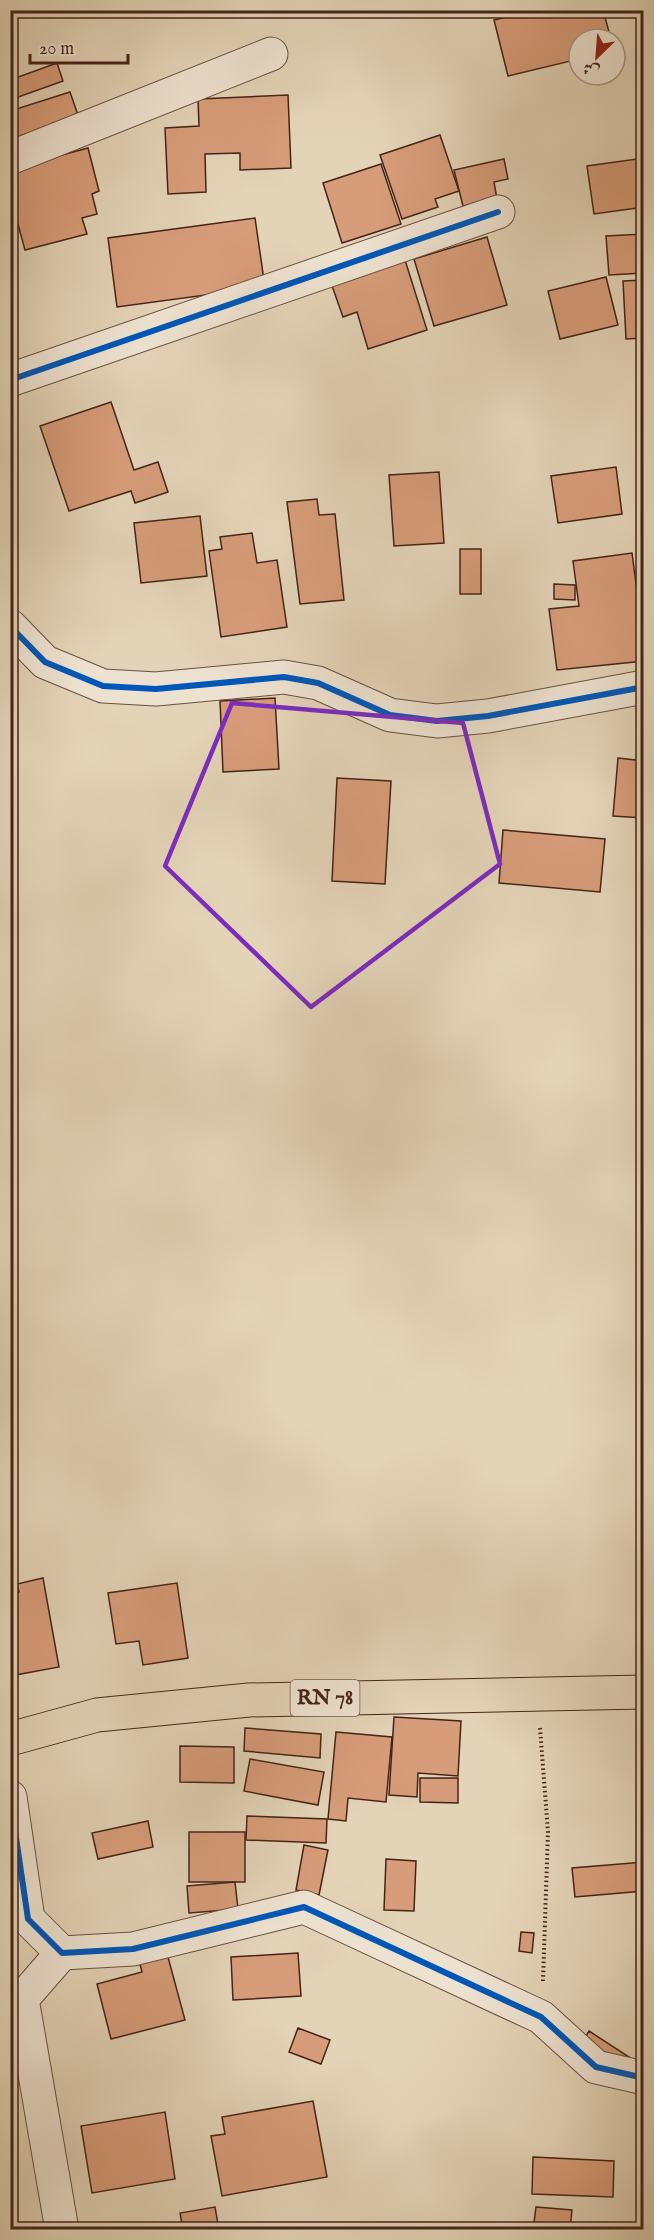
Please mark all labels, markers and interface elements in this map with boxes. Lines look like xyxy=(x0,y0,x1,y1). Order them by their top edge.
scale bar xyxy=(30,27,128,65)
north arrow xyxy=(567,27,627,87)
text: 20 m xyxy=(39,38,74,61)
text: ش xyxy=(580,56,603,81)
road number: RN 78 xyxy=(290,1680,360,1716)

